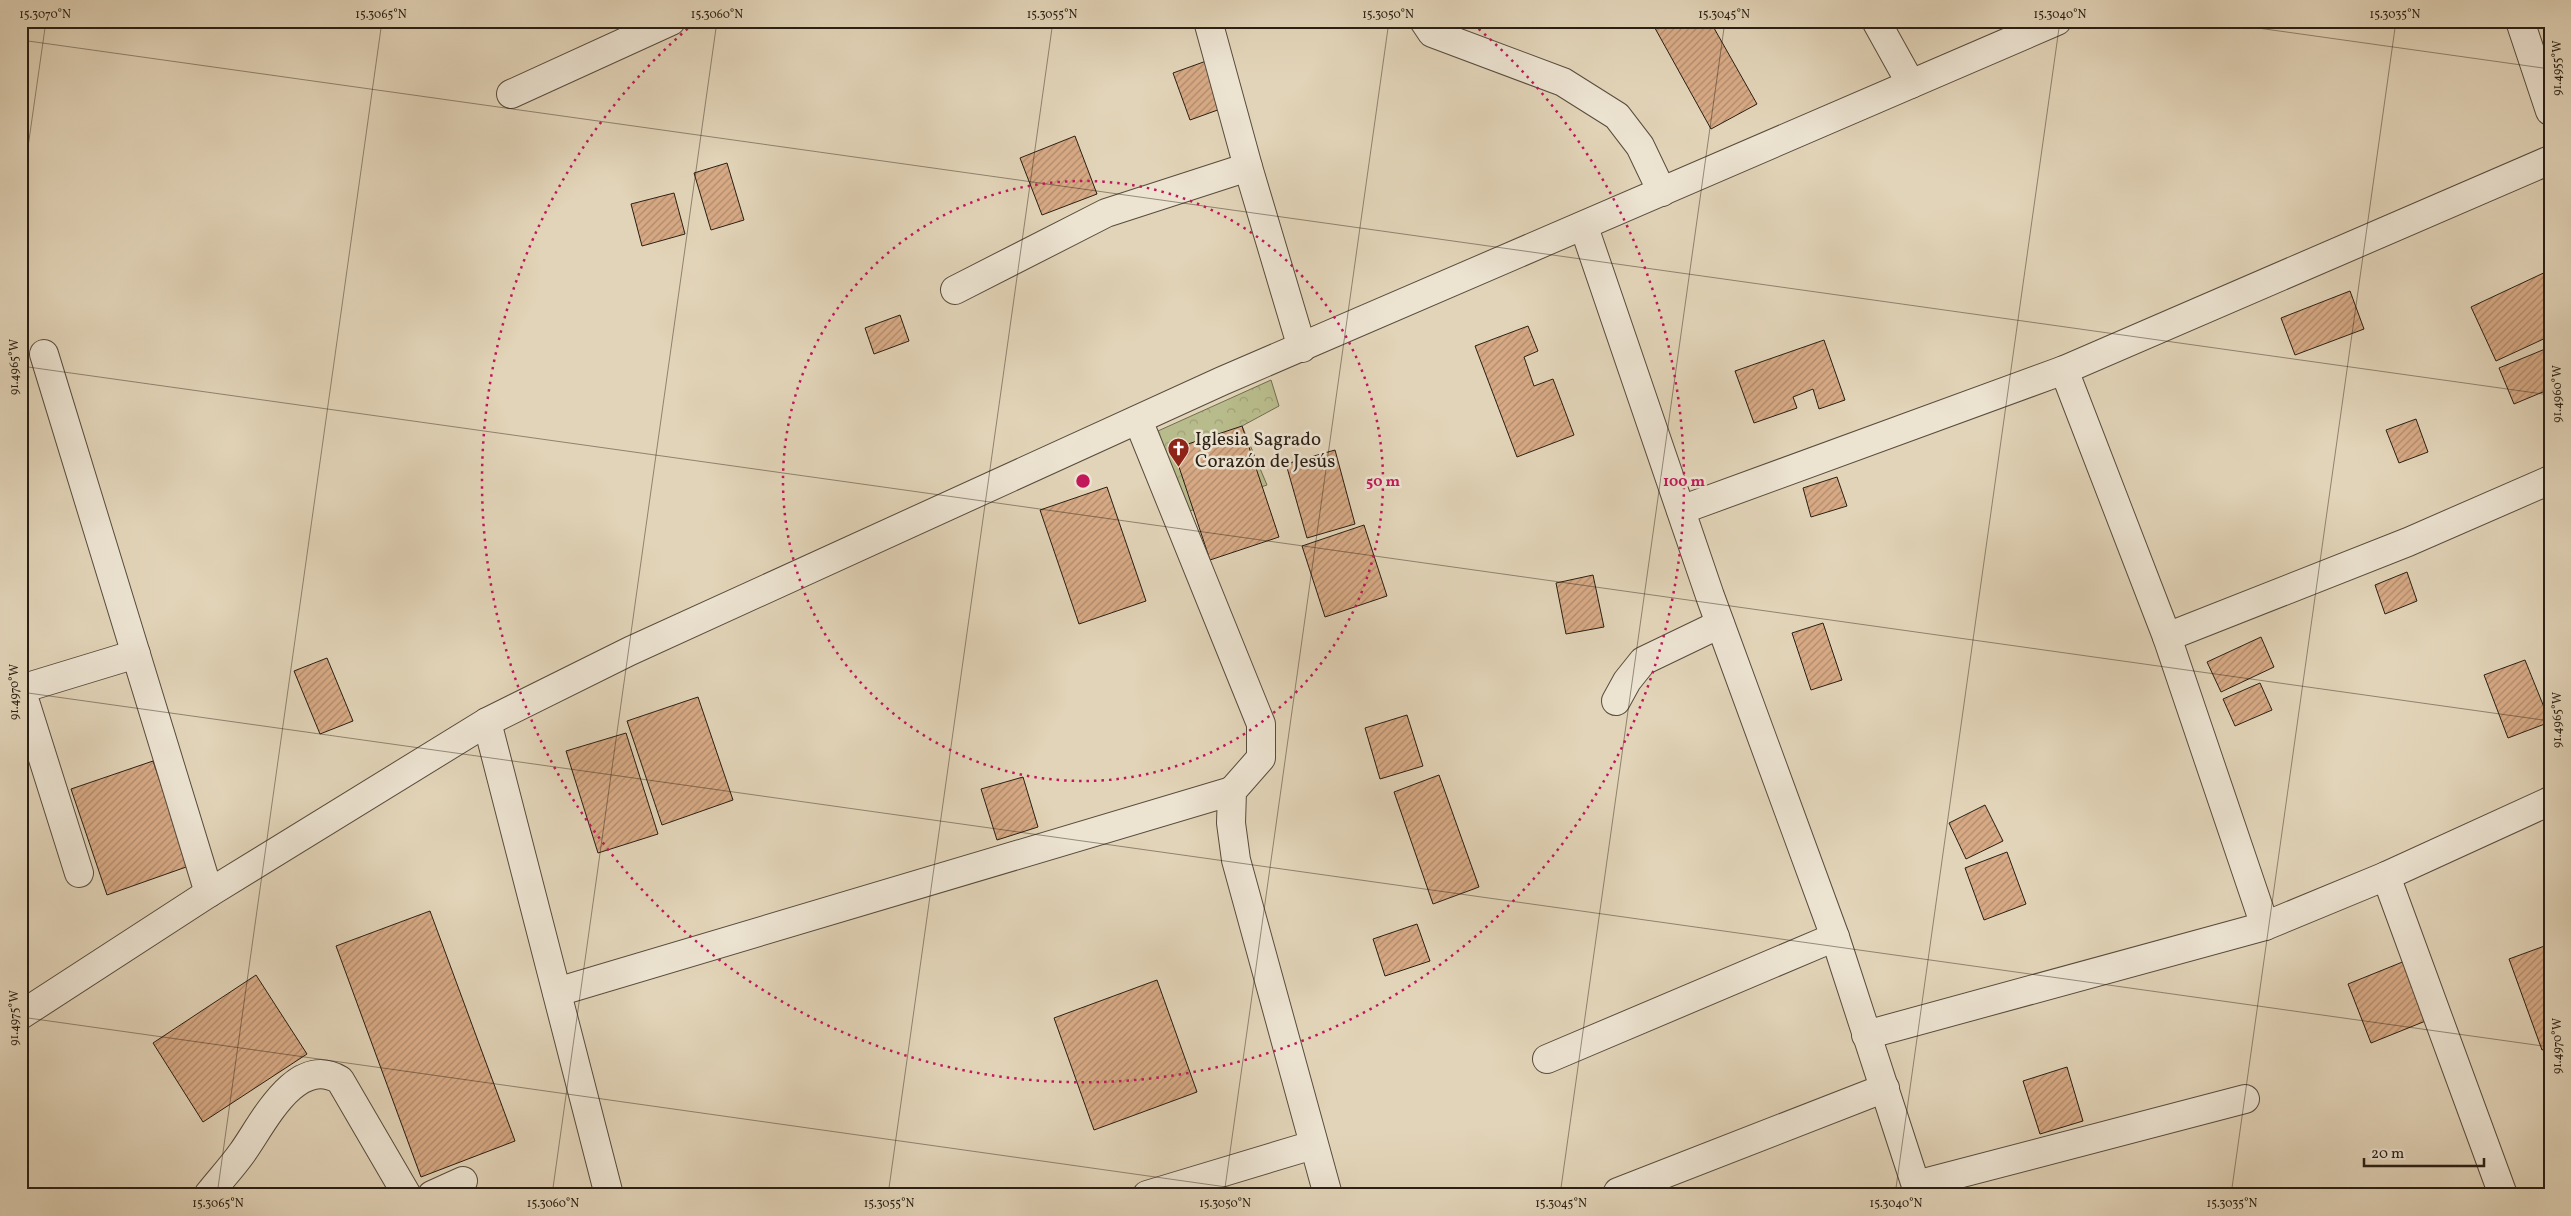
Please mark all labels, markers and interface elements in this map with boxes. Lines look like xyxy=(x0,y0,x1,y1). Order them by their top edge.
text: 15.3070°N xyxy=(19,7,71,23)
text: 15.3065°N xyxy=(355,7,407,23)
text: 15.3060°N xyxy=(691,7,743,23)
text: 15.3055°N xyxy=(1027,7,1077,23)
text: 15.3050°N xyxy=(1362,7,1414,23)
text: 15.3045°N xyxy=(1698,7,1750,23)
text: 15.3040°N xyxy=(2034,7,2087,23)
text: 15.3035°N xyxy=(2370,7,2421,23)
text: 91.4955°W xyxy=(2550,40,2566,96)
text: 91.4965°W xyxy=(7,339,23,395)
text: 91.4960°W xyxy=(2550,365,2566,423)
place label: Iglesia Sagrado Corazón de Jesús xyxy=(1195,427,1335,475)
church icon: Iglesia Sagrado Corazón de Jesús xyxy=(1167,437,1191,468)
centre of rings xyxy=(1074,472,1092,490)
text: 50 m xyxy=(1366,472,1400,493)
text: 100 m xyxy=(1663,472,1706,493)
text: 91.4970°W xyxy=(7,664,23,720)
text: 91.4965°W xyxy=(2550,692,2566,748)
text: 91.4975°W xyxy=(7,990,23,1046)
text: 91.4970°W xyxy=(2550,1018,2566,1074)
scale bar xyxy=(2364,1136,2484,1168)
text: 20 m xyxy=(2371,1144,2404,1165)
text: 15.3065°N xyxy=(192,1196,244,1212)
text: 15.3060°N xyxy=(527,1196,579,1212)
text: 15.3055°N xyxy=(864,1196,914,1212)
text: 15.3050°N xyxy=(1199,1196,1251,1212)
text: 15.3045°N xyxy=(1535,1196,1587,1212)
text: 15.3040°N xyxy=(1870,1196,1923,1212)
text: 15.3035°N xyxy=(2207,1196,2258,1212)

